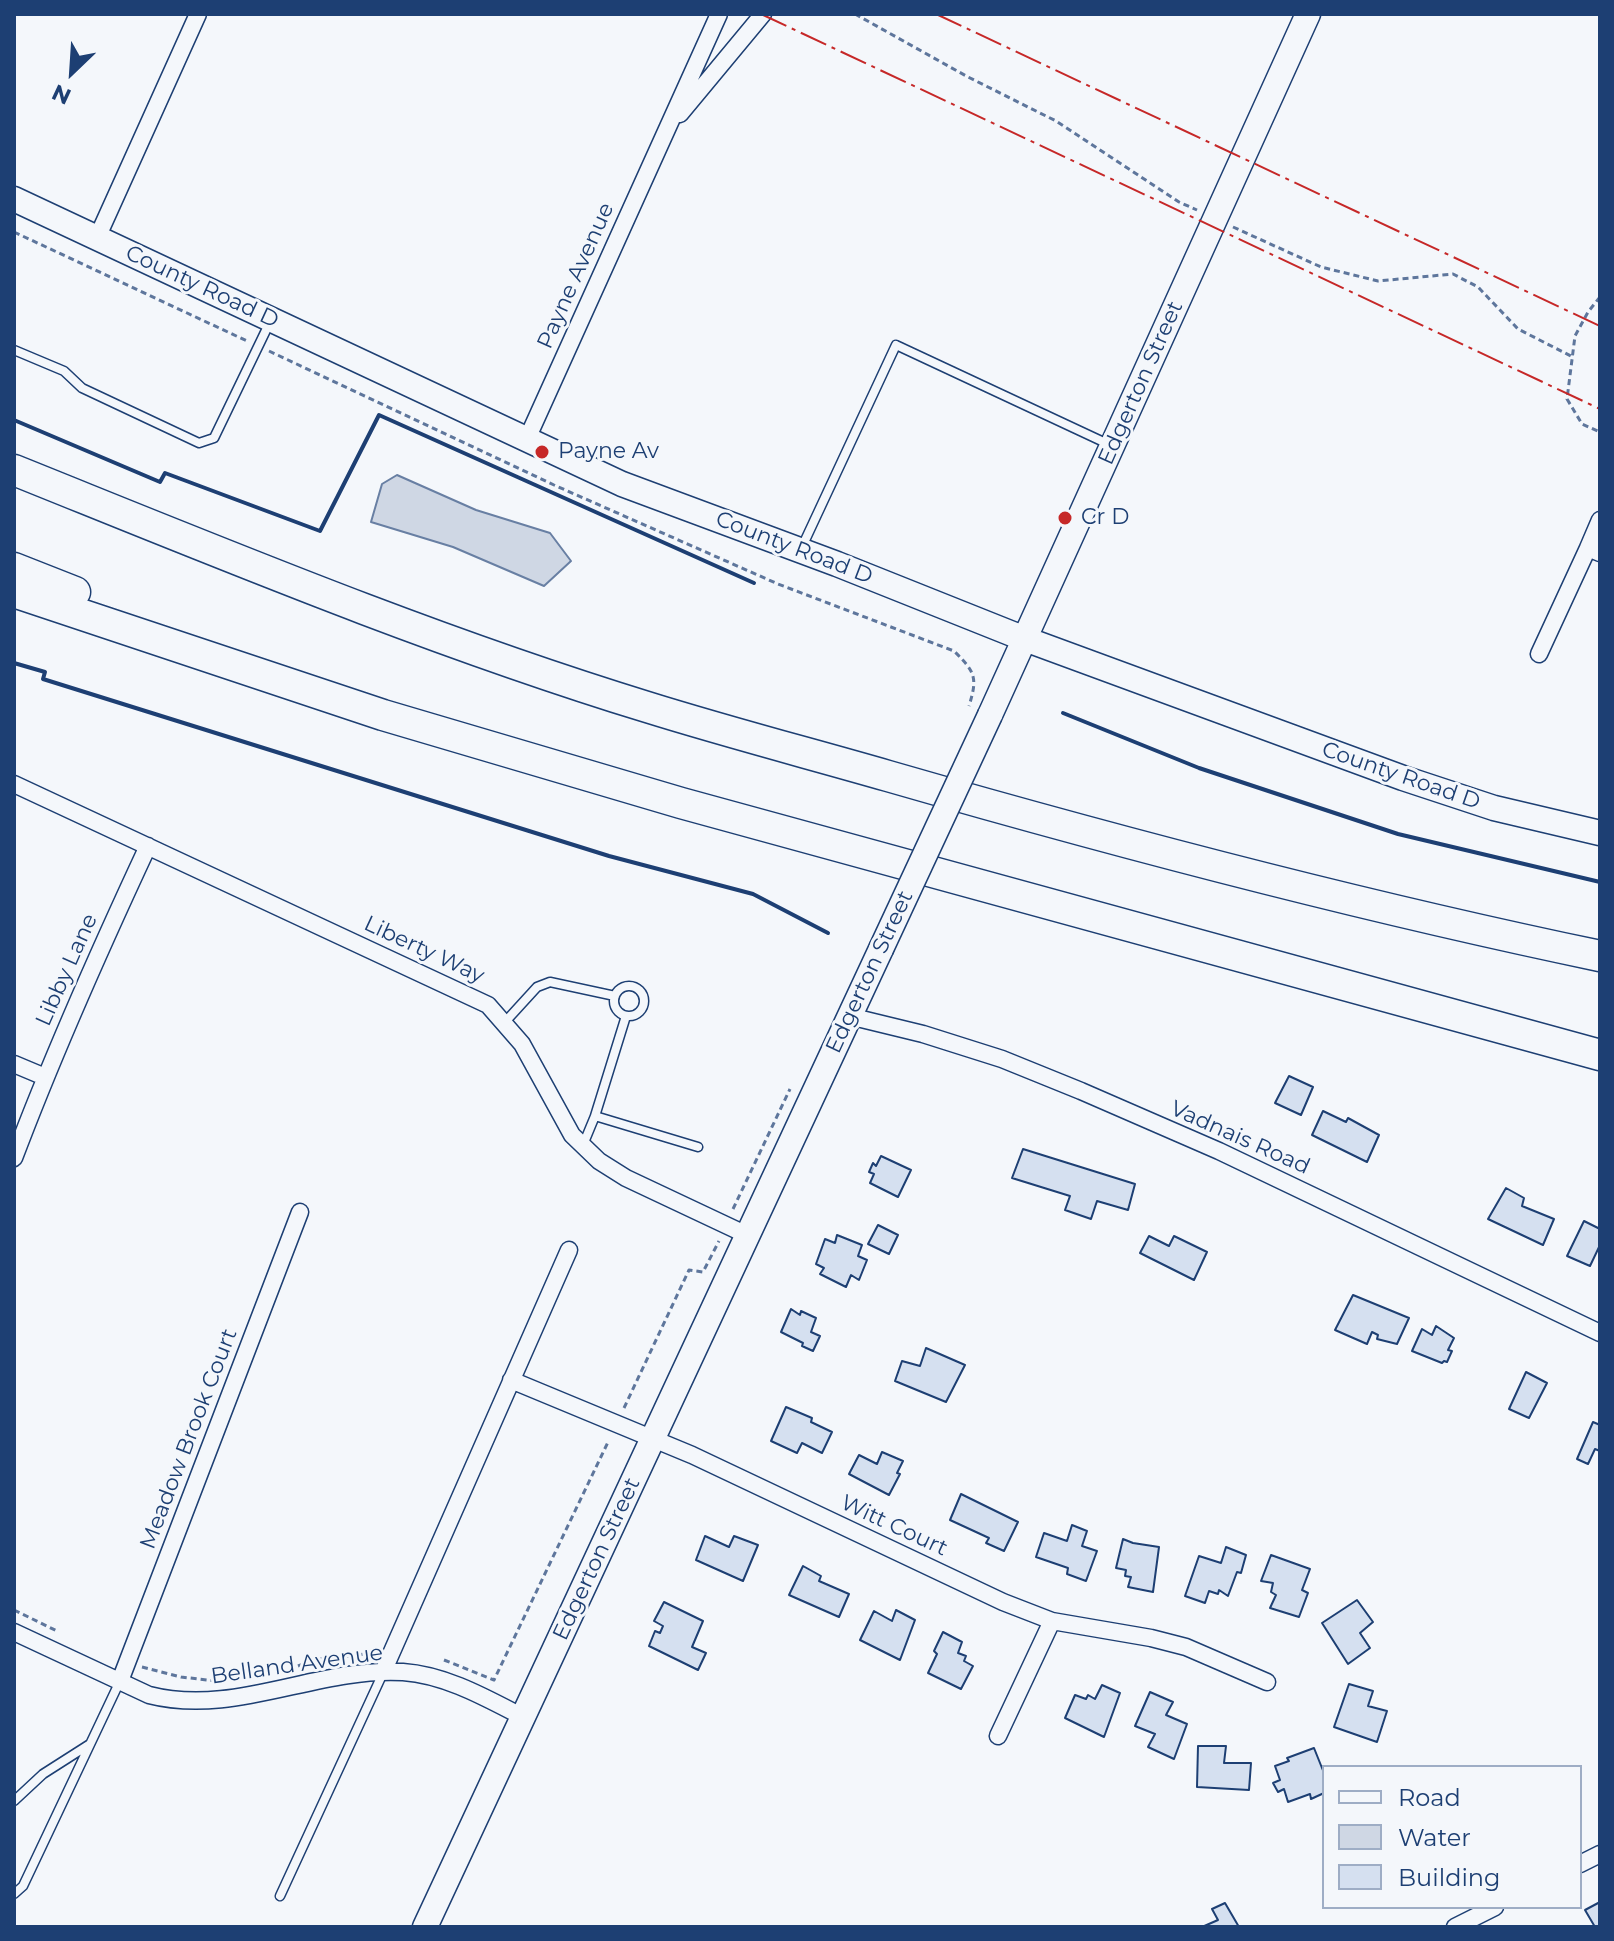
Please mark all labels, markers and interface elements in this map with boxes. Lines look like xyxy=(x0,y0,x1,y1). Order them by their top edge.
north arrow xyxy=(32,32,112,112)
text: N xyxy=(48,78,75,110)
street label: Payne Avenue xyxy=(532,199,620,353)
street label: County Road D xyxy=(121,240,283,334)
street label: Edgerton Street xyxy=(1093,297,1189,469)
place label: Payne Av xyxy=(558,439,659,465)
marker: Payne Av xyxy=(533,443,551,461)
place label: Cr D xyxy=(1081,505,1129,531)
street label: County Road D xyxy=(712,506,876,590)
marker: Cr D xyxy=(1056,509,1074,527)
street label: County Road D xyxy=(1318,737,1484,815)
street label: Edgerton Street xyxy=(821,886,919,1058)
street label: Libby Lane xyxy=(31,910,103,1030)
street label: Liberty Way xyxy=(360,911,488,989)
street label: Vadnais Road xyxy=(1166,1095,1314,1181)
street label: Meadow Brook Court xyxy=(135,1325,243,1553)
street label: Edgerton Street xyxy=(548,1473,646,1645)
street label: Witt Court xyxy=(836,1490,952,1562)
street label: Belland Avenue xyxy=(209,1640,385,1690)
legend xyxy=(1322,1765,1582,1909)
text: Road xyxy=(1398,1783,1461,1812)
text: Water xyxy=(1398,1823,1471,1852)
text: Building xyxy=(1398,1863,1501,1892)

